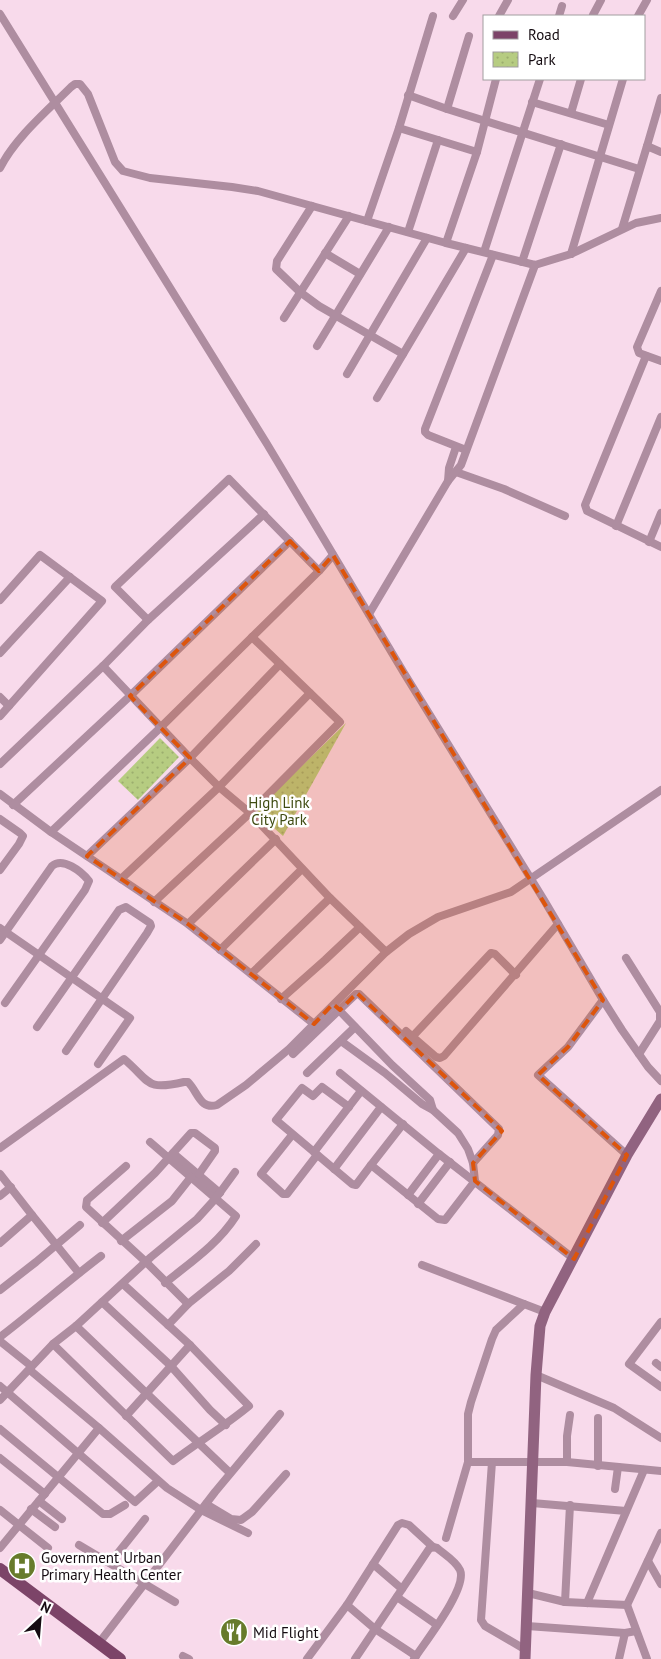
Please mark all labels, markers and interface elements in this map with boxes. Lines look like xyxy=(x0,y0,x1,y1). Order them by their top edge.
legend xyxy=(483,15,646,80)
text: Road xyxy=(528,25,560,44)
text: Park xyxy=(528,50,556,69)
park label: High Link City Park xyxy=(248,793,311,829)
place label: Government Urban Primary Health Center xyxy=(41,1548,181,1584)
hospital icon: Government Urban Primary Health Center xyxy=(7,1551,37,1581)
north arrow xyxy=(15,1594,65,1644)
text: N xyxy=(38,1597,54,1617)
restaurant icon: Mid Flight xyxy=(219,1617,249,1647)
place label: Mid Flight xyxy=(253,1623,318,1642)

